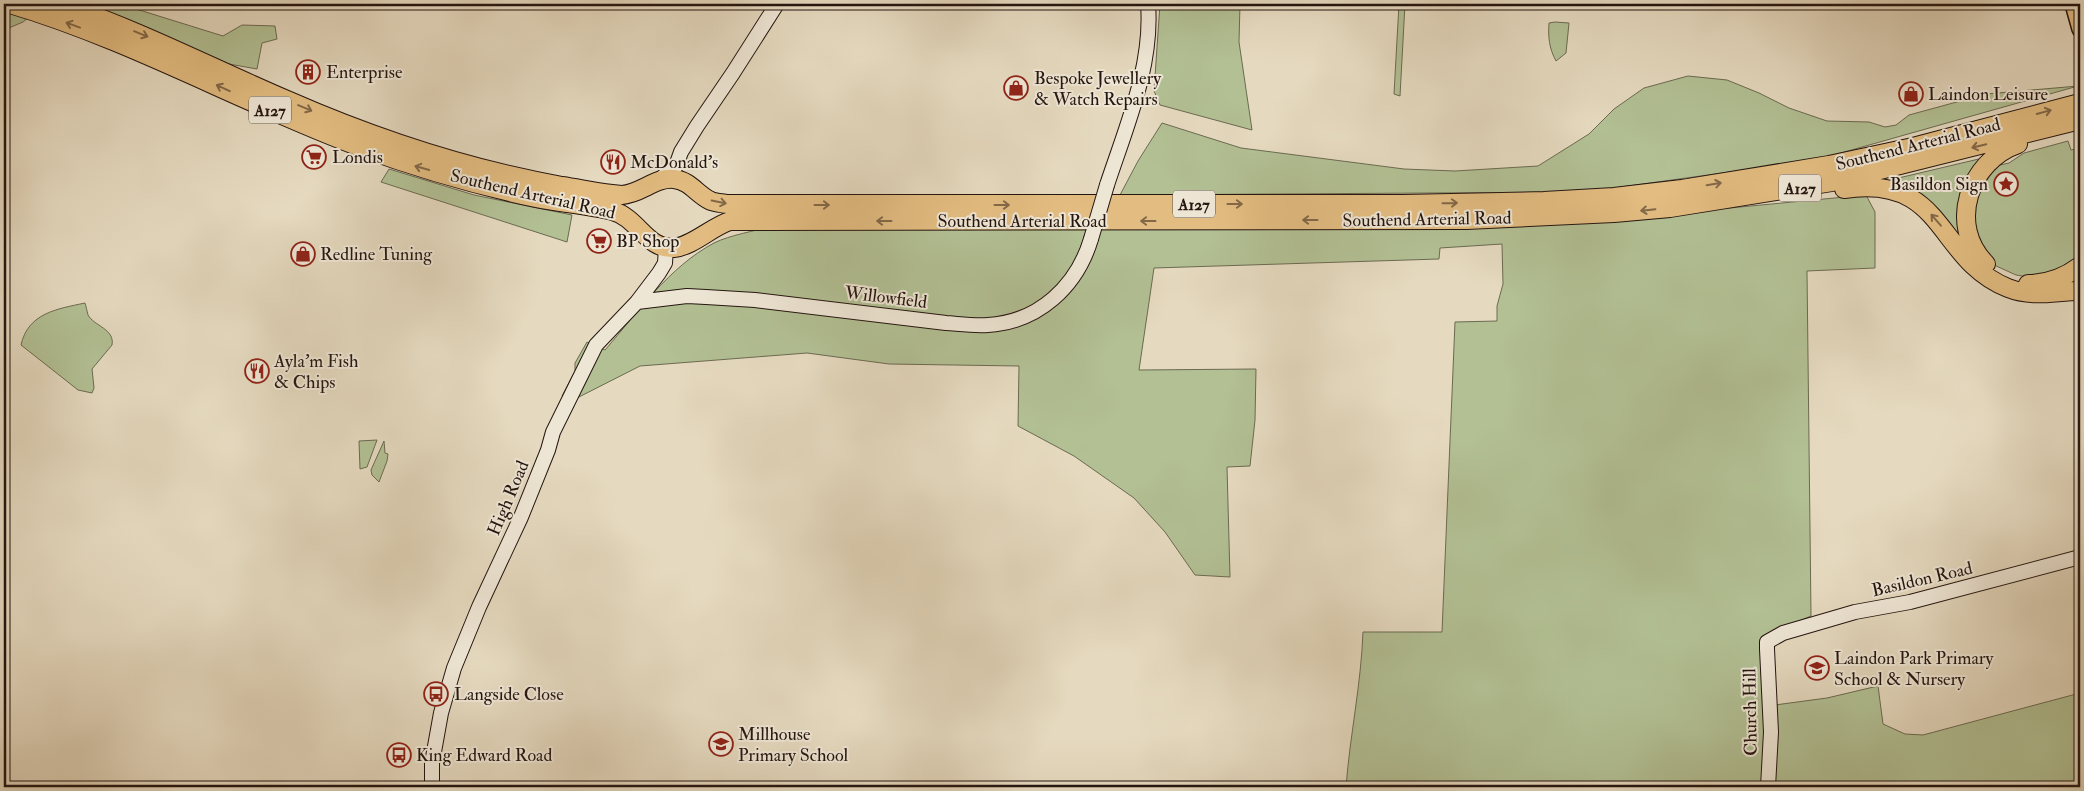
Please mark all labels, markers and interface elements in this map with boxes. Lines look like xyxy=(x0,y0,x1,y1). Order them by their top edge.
one-way arrow xyxy=(66,20,81,29)
one-way arrow xyxy=(133,30,148,40)
building icon: Enterprise xyxy=(295,59,321,85)
place label: Enterprise xyxy=(326,61,403,84)
place label: Bespoke Jewellery & Watch Repairs xyxy=(1034,67,1162,111)
shop icon: Bespoke Jewellery & Watch Repairs xyxy=(1003,75,1029,101)
shop icon: Laindon Leisure xyxy=(1898,81,1924,107)
one-way arrow xyxy=(216,83,231,93)
place label: Laindon Leisure xyxy=(1928,83,2049,106)
road number: A127 xyxy=(249,96,291,124)
one-way arrow xyxy=(297,103,312,113)
one-way arrow xyxy=(2035,107,2051,117)
street label: Southend Arterial Road xyxy=(1833,113,2003,176)
one-way arrow xyxy=(1972,142,1988,151)
supermarket icon: Londis xyxy=(301,144,327,170)
place label: Londis xyxy=(332,146,383,169)
restaurant icon: McDonald's xyxy=(600,149,626,175)
place label: McDonald's xyxy=(630,151,718,174)
one-way arrow xyxy=(415,163,431,173)
street label: Southend Arterial Road xyxy=(448,164,618,225)
place icon: Basildon Sign xyxy=(1993,171,2019,197)
place label: Basildon Sign xyxy=(1890,173,1988,196)
road number: A127 xyxy=(1779,174,1821,202)
one-way arrow xyxy=(1706,179,1722,189)
road number: A127 xyxy=(1173,190,1215,218)
one-way arrow xyxy=(711,198,727,208)
one-way arrow xyxy=(1442,198,1458,208)
one-way arrow xyxy=(1226,199,1243,209)
one-way arrow xyxy=(814,200,830,210)
one-way arrow xyxy=(994,200,1010,210)
one-way arrow xyxy=(1640,205,1656,215)
street label: Southend Arterial Road xyxy=(1342,207,1512,232)
street label: Southend Arterial Road xyxy=(937,210,1107,233)
one-way arrow xyxy=(1931,214,1942,227)
one-way arrow xyxy=(1303,215,1319,225)
one-way arrow xyxy=(876,216,892,226)
one-way arrow xyxy=(1140,216,1156,226)
supermarket icon: BP Shop xyxy=(586,228,612,254)
place label: BP Shop xyxy=(616,230,679,253)
shop icon: Redline Tuning xyxy=(290,241,316,267)
place label: Redline Tuning xyxy=(320,243,433,266)
street label: Willowfield xyxy=(842,281,929,314)
place label: Ayla’m Fish & Chips xyxy=(273,350,359,394)
restaurant icon: Ayla’m Fish & Chips xyxy=(244,358,270,384)
street label: High Road xyxy=(482,457,535,539)
street label: Basildon Road xyxy=(1869,557,1975,602)
place label: Laindon Park Primary School & Nursery xyxy=(1834,647,1995,691)
school or university icon: Laindon Park Primary School & Nursery xyxy=(1804,655,1830,681)
street label: Church Hill xyxy=(1738,668,1763,756)
bus stop icon: Langside Close xyxy=(423,681,449,707)
place label: Langside Close xyxy=(454,683,564,706)
place label: Millhouse Primary School xyxy=(738,723,849,767)
school or university icon: Millhouse Primary School xyxy=(708,731,734,757)
bus stop icon: King Edward Road xyxy=(386,742,412,768)
place label: King Edward Road xyxy=(416,744,552,767)

